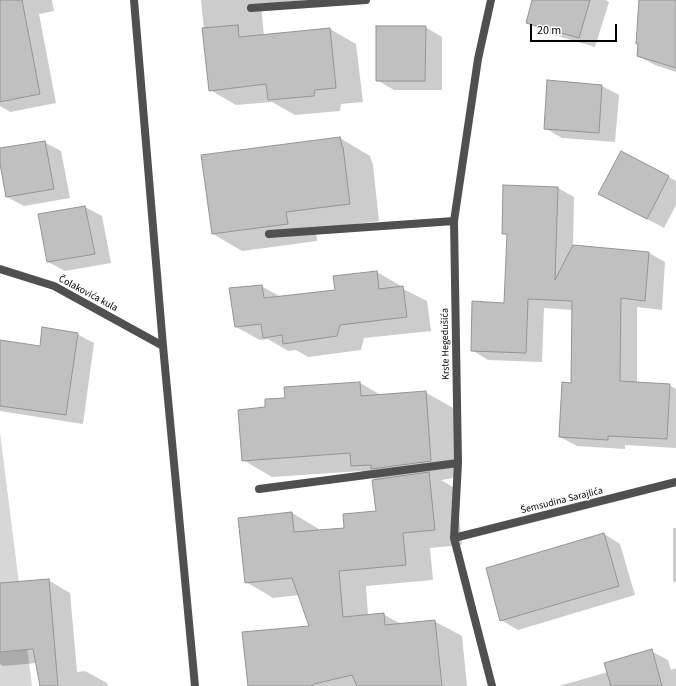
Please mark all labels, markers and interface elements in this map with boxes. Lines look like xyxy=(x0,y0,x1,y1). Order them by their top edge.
scale bar xyxy=(532,16,619,42)
text: 20 m xyxy=(537,22,561,39)
street label: Čolakovića kula xyxy=(56,273,120,315)
street label: Krste Hegedušića xyxy=(439,308,453,380)
street label: Šemsudina Sarajlića xyxy=(520,485,604,517)

